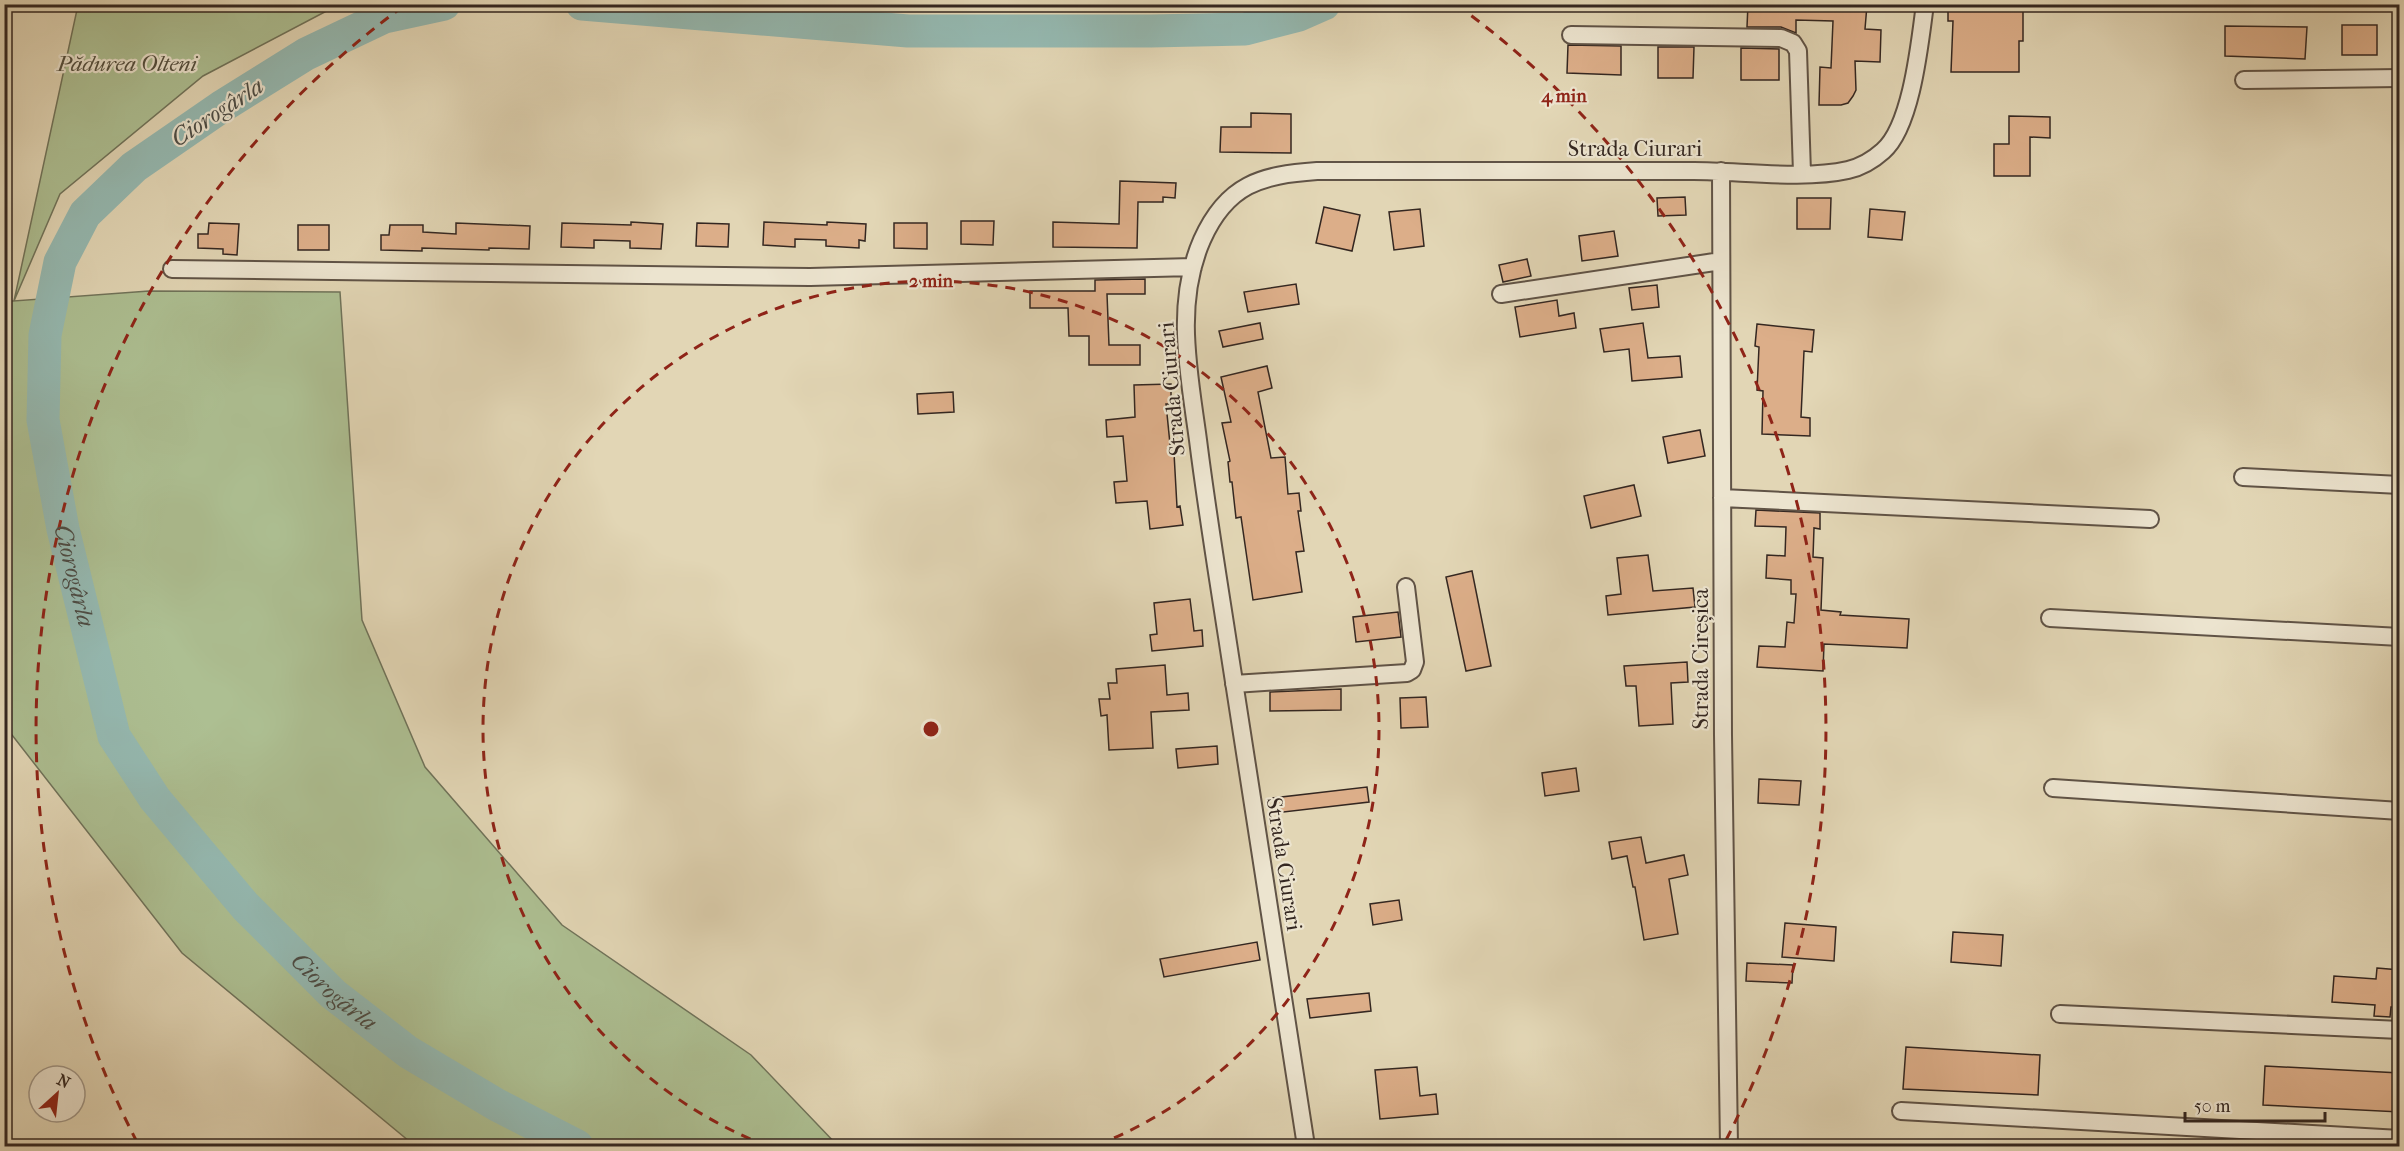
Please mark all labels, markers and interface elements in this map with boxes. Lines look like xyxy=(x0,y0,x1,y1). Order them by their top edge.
park label: Pădurea Olteni xyxy=(56,51,199,77)
water label: Ciorogârla xyxy=(165,72,269,152)
text: 4 min xyxy=(1540,86,1587,107)
street label: Strada Ciurari xyxy=(1568,136,1703,162)
text: 2 min xyxy=(909,271,953,292)
street label: Strada Ciurari xyxy=(1153,320,1191,457)
water label: Ciorogârla xyxy=(48,521,101,630)
street label: Strada Cireșica xyxy=(1688,588,1714,730)
centre of rings xyxy=(921,719,941,739)
street label: Strada Ciurari xyxy=(1261,796,1307,933)
water label: Ciorogârla xyxy=(286,947,383,1037)
north arrow xyxy=(27,1064,87,1124)
text: N xyxy=(54,1070,74,1093)
scale bar xyxy=(2185,1085,2324,1123)
text: 50 m xyxy=(2194,1096,2231,1117)

